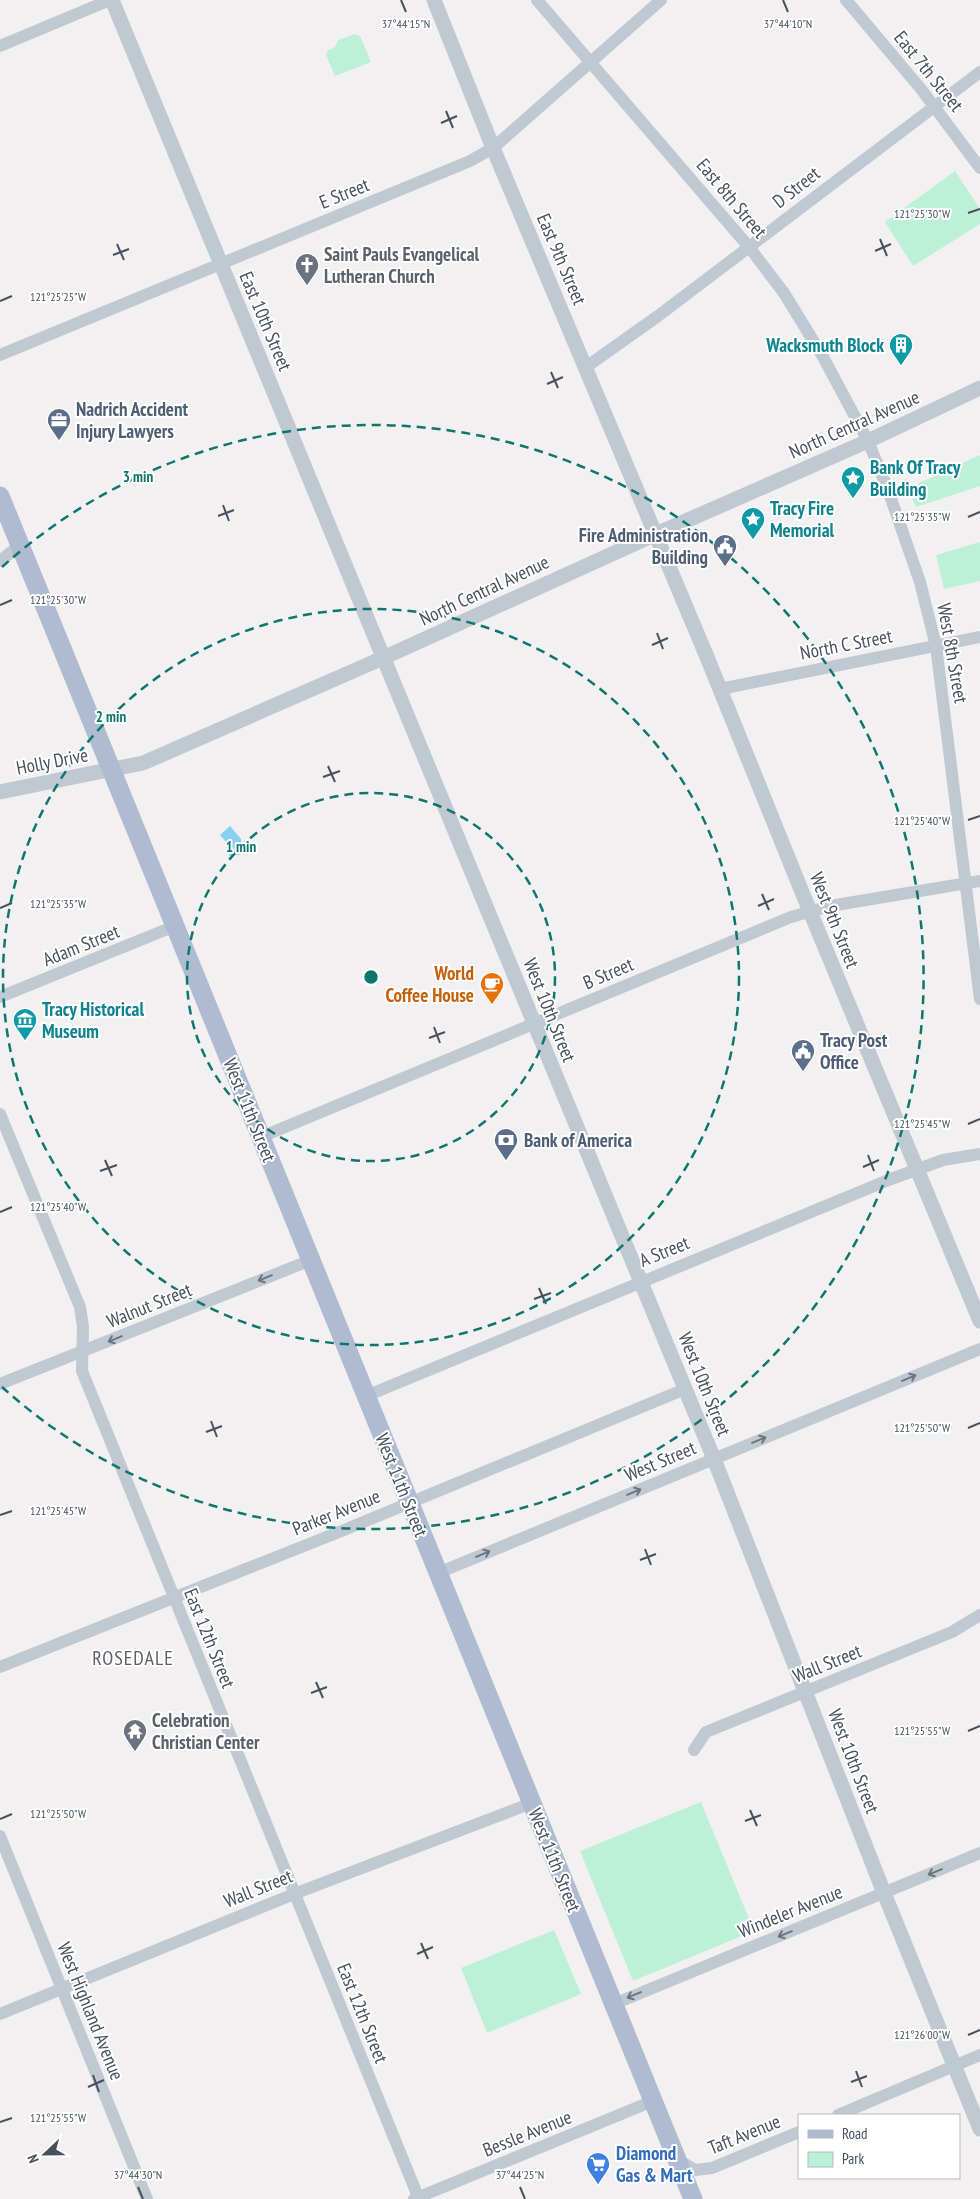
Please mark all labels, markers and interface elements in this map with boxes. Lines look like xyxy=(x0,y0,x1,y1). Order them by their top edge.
text: 37°44'15"N xyxy=(382,16,430,31)
text: 37°44'10"N xyxy=(764,16,812,31)
street label: East 7th Street xyxy=(889,26,969,117)
street label: East 8th Street xyxy=(692,153,773,243)
street label: D Street xyxy=(768,161,825,213)
street label: E Street xyxy=(316,172,373,214)
text: 121°25'30"W xyxy=(894,206,950,221)
street label: East 9th Street xyxy=(532,210,592,309)
place label: Saint Pauls Evangelical Lutheran Church xyxy=(324,242,480,288)
church icon: Saint Pauls Evangelical Lutheran Church xyxy=(294,252,320,286)
street label: East 10th Street xyxy=(234,268,298,375)
text: 121°25'25"W xyxy=(30,289,86,304)
building icon: Wacksmuth Block xyxy=(888,332,914,366)
place label: Wacksmuth Block xyxy=(765,333,884,357)
street label: North Central Avenue xyxy=(785,384,923,463)
place label: Nadrich Accident Injury Lawyers xyxy=(76,397,188,443)
office icon: Nadrich Accident Injury Lawyers xyxy=(46,407,72,441)
place label: Bank Of Tracy Building xyxy=(870,455,961,501)
place icon: Bank Of Tracy Building xyxy=(840,465,866,499)
text: 3 min xyxy=(123,467,153,486)
place label: Tracy Fire Memorial xyxy=(770,496,834,542)
place icon: Tracy Fire Memorial xyxy=(740,506,766,540)
text: 121°25'35"W xyxy=(894,509,950,524)
place label: Fire Administration Building xyxy=(579,523,708,569)
public building icon: Fire Administration Building xyxy=(712,533,738,567)
street label: North Central Avenue xyxy=(415,549,553,630)
text: 121°25'30"W xyxy=(30,592,86,607)
street label: West 8th Street xyxy=(932,601,974,706)
street label: North C Street xyxy=(798,623,895,665)
text: 2 min xyxy=(96,707,126,726)
street label: Holly Drive xyxy=(14,742,90,780)
text: 121°25'40"W xyxy=(894,813,950,828)
text: 1 min xyxy=(226,837,256,856)
street label: West 9th Street xyxy=(805,869,865,972)
text: 121°25'35"W xyxy=(30,896,86,911)
street label: Adam Street xyxy=(39,918,124,971)
street label: B Street xyxy=(579,951,637,994)
street label: West 10th Street xyxy=(518,955,582,1066)
place label: World Coffee House xyxy=(385,961,474,1007)
centre of rings xyxy=(362,968,380,986)
cafe icon: World Coffee House xyxy=(479,971,505,1005)
place label: Tracy Historical Museum xyxy=(42,997,144,1043)
museum icon: Tracy Historical Museum xyxy=(12,1007,38,1041)
place label: Tracy Post Office xyxy=(820,1028,888,1074)
public building icon: Tracy Post Office xyxy=(790,1038,816,1072)
street label: West 11th Street xyxy=(218,1055,282,1166)
text: 121°25'45"W xyxy=(894,1116,950,1131)
bank icon: Bank of America xyxy=(493,1127,519,1161)
place label: Bank of America xyxy=(524,1128,632,1152)
text: 121°25'40"W xyxy=(30,1199,86,1214)
street label: A Street xyxy=(636,1230,693,1272)
one-way arrow xyxy=(258,1274,274,1283)
street label: Walnut Street xyxy=(103,1277,196,1333)
street label: West 10th Street xyxy=(673,1329,737,1440)
one-way arrow xyxy=(108,1335,123,1344)
one-way arrow xyxy=(901,1373,916,1382)
text: 121°25'50"W xyxy=(894,1420,950,1435)
street label: West 11th Street xyxy=(370,1430,434,1541)
street label: West Street xyxy=(621,1435,700,1487)
one-way arrow xyxy=(751,1435,766,1445)
street label: Parker Avenue xyxy=(289,1483,384,1540)
one-way arrow xyxy=(626,1487,641,1496)
text: 121°25'45"W xyxy=(30,1503,86,1518)
one-way arrow xyxy=(475,1549,490,1559)
street label: East 12th Street xyxy=(179,1585,241,1692)
street label: Wall Street xyxy=(789,1638,866,1688)
district label: ROSEDALE xyxy=(92,1645,174,1671)
street label: West 10th Street xyxy=(823,1706,885,1817)
place label: Celebration Christian Center xyxy=(152,1708,260,1754)
temple icon: Celebration Christian Center xyxy=(122,1718,148,1752)
text: 121°25'55"W xyxy=(894,1723,950,1738)
street label: West 11th Street xyxy=(523,1805,587,1916)
text: 121°25'50"W xyxy=(30,1806,86,1821)
street label: Wall Street xyxy=(220,1863,297,1913)
one-way arrow xyxy=(928,1867,943,1877)
street label: Windeler Avenue xyxy=(734,1879,846,1943)
one-way arrow xyxy=(778,1929,793,1939)
street label: West Highland Avenue xyxy=(52,1939,130,2084)
street label: East 12th Street xyxy=(332,1960,394,2067)
one-way arrow xyxy=(627,1991,642,2001)
text: 121°26'00"W xyxy=(894,2027,950,2042)
street label: Bessle Avenue xyxy=(479,2104,575,2162)
street label: Taft Avenue xyxy=(704,2109,784,2159)
text: 121°25'55"W xyxy=(30,2110,86,2125)
legend xyxy=(798,2114,960,2179)
text: Road xyxy=(842,2124,868,2143)
north arrow xyxy=(20,2129,70,2179)
place label: Diamond Gas & Mart xyxy=(616,2141,693,2187)
text: Park xyxy=(842,2149,864,2168)
supermarket icon: Diamond Gas & Mart xyxy=(585,2151,611,2185)
text: N xyxy=(23,2152,43,2166)
text: 37°44'30"N xyxy=(114,2167,162,2182)
text: 37°44'25"N xyxy=(496,2167,544,2182)

